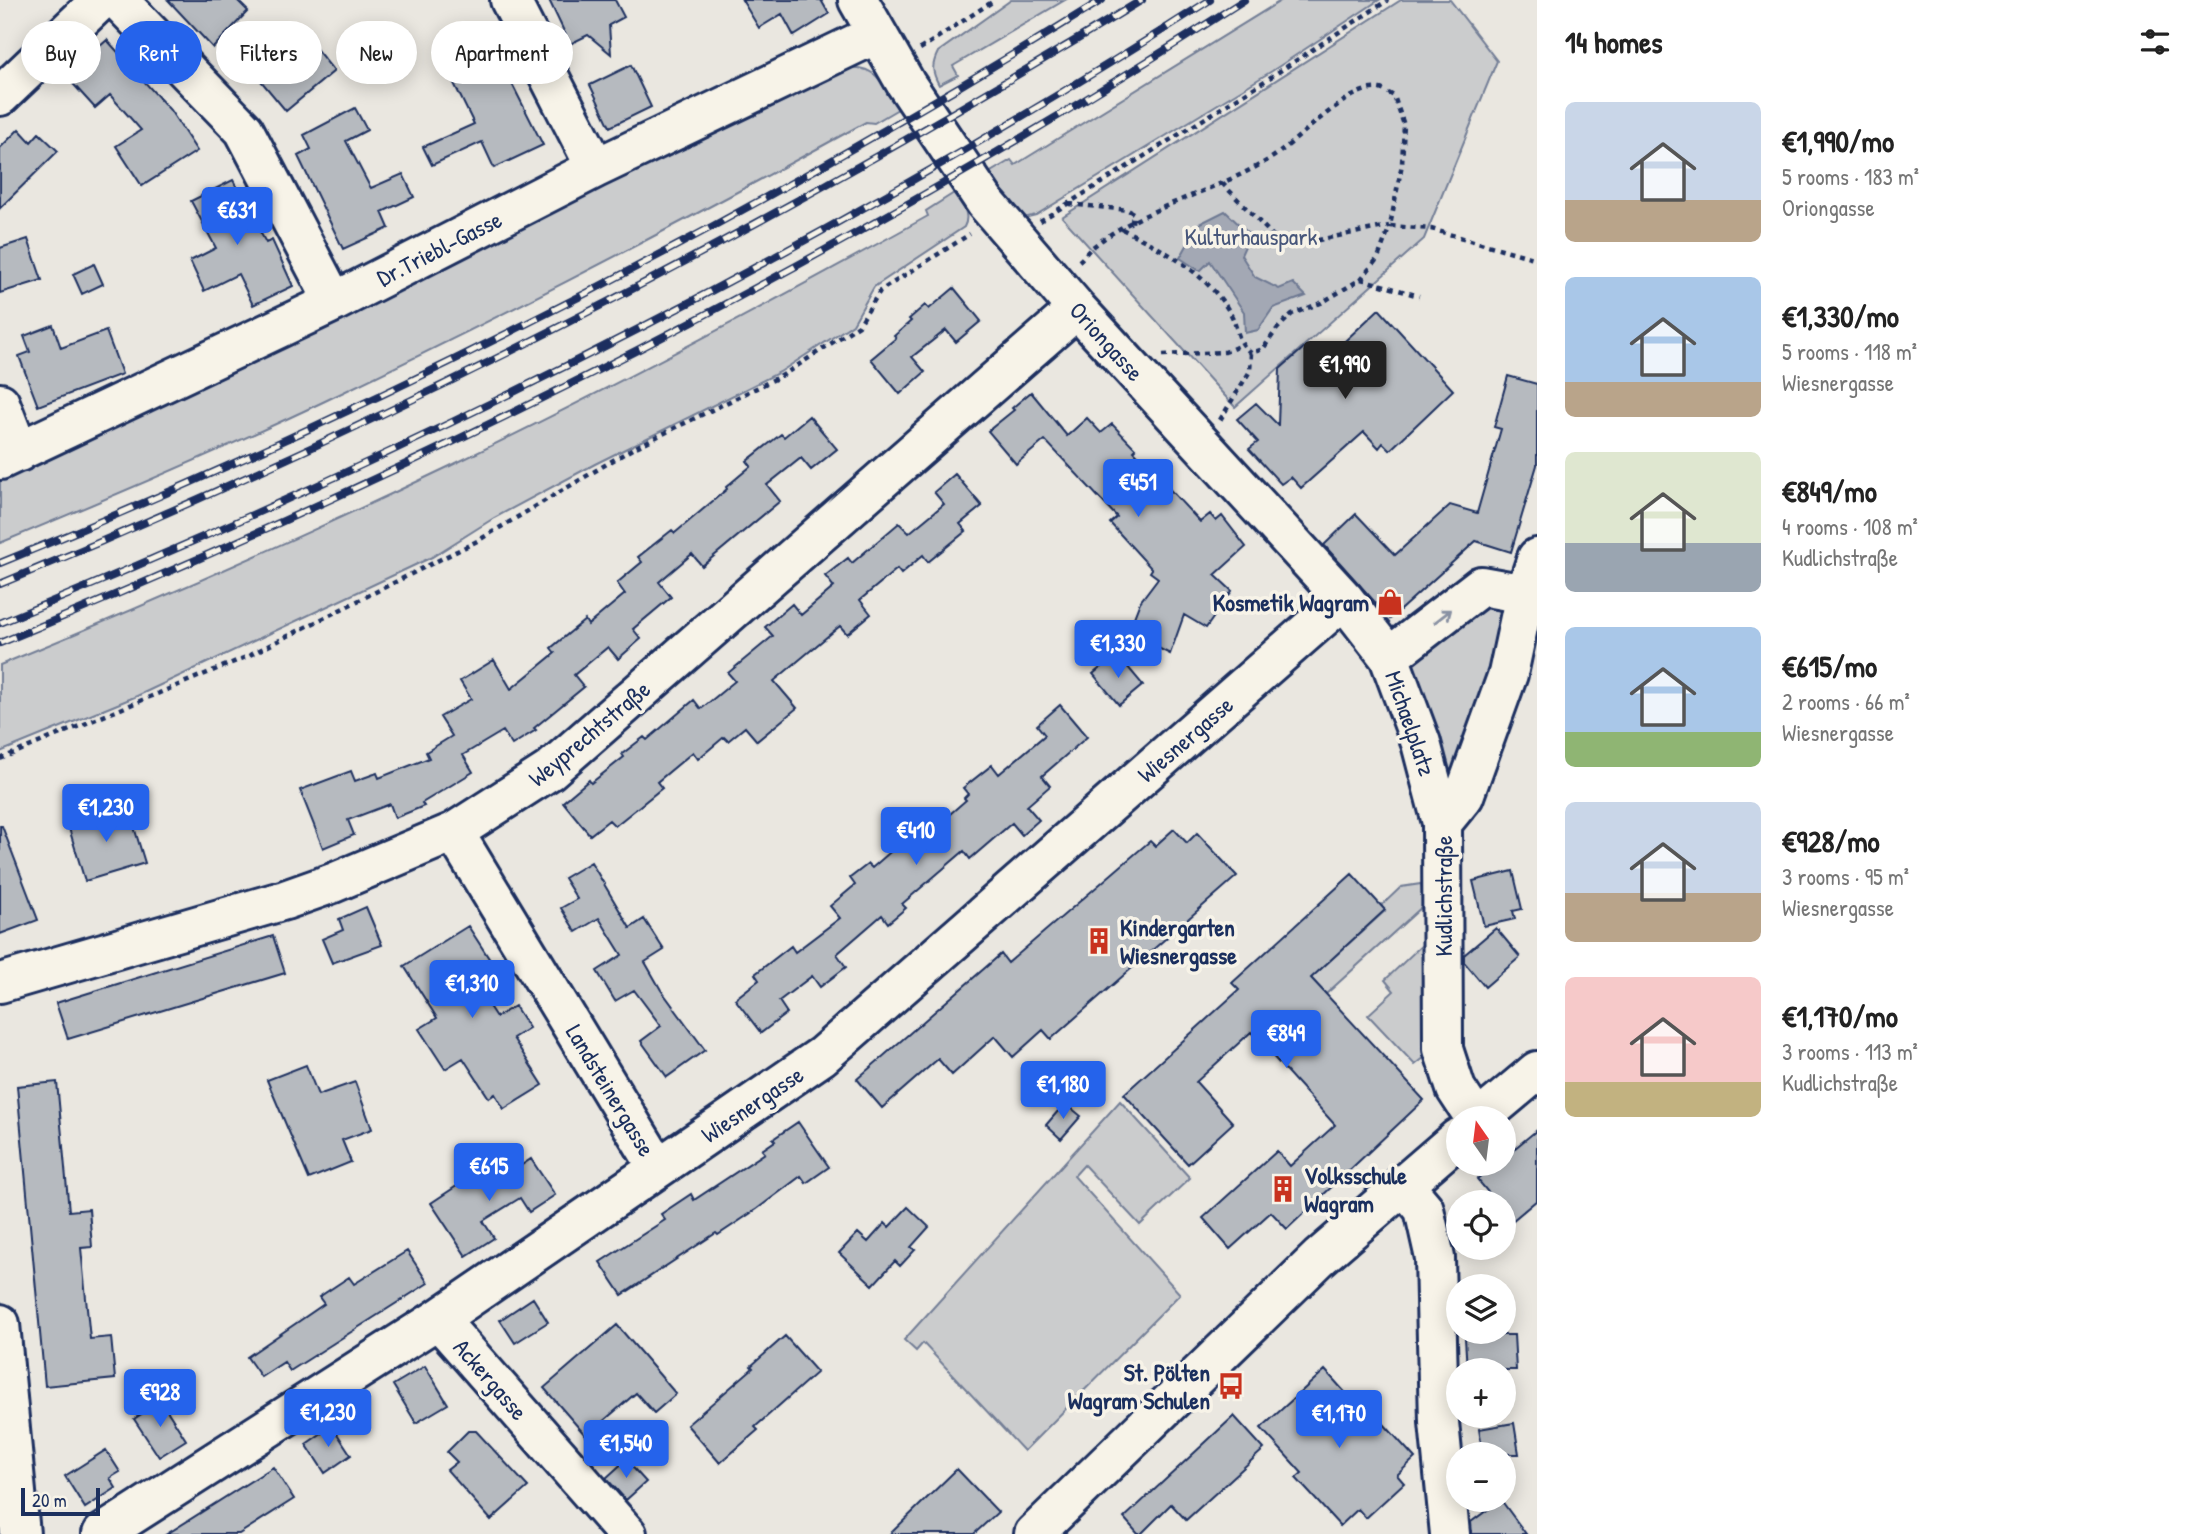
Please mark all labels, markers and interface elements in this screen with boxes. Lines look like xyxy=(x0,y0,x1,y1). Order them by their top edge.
chip: Buy xyxy=(21,21,101,84)
chip: Rent xyxy=(115,21,202,84)
chip: Filters xyxy=(216,21,322,84)
chip: New xyxy=(336,21,417,84)
chip: Apartment xyxy=(431,21,573,84)
text: 14 homes xyxy=(1565,22,1663,62)
icon: filters xyxy=(2136,23,2174,61)
text: €1,990/mo xyxy=(1782,121,1894,161)
icon: home xyxy=(1621,130,1705,214)
text: 5 rooms · 183 m² xyxy=(1782,161,1919,192)
pin: €631 xyxy=(196,188,278,247)
text: Oriongasse xyxy=(1782,192,1875,223)
text: €631 xyxy=(218,194,256,225)
street label: Dr.Triebl-Gasse xyxy=(371,203,507,293)
park label: Kulturhauspark xyxy=(1185,220,1317,252)
street label: Oriongasse xyxy=(1063,294,1152,388)
text: €1,330/mo xyxy=(1782,296,1899,336)
icon: home xyxy=(1621,305,1705,389)
text: 5 rooms · 118 m² xyxy=(1782,336,1917,367)
pin: €1,990 xyxy=(1288,342,1402,401)
text: €1,990 xyxy=(1319,348,1371,379)
text: Wiesnergasse xyxy=(1782,367,1894,398)
pin: €451 xyxy=(1097,460,1179,519)
text: €451 xyxy=(1119,466,1157,497)
text: €849/mo xyxy=(1782,471,1877,511)
icon: home xyxy=(1621,480,1705,564)
text: 4 rooms · 108 m² xyxy=(1782,511,1918,542)
text: Kudlichstraße xyxy=(1782,542,1898,573)
place label: Kosmetik Wagram xyxy=(1213,586,1369,619)
shop icon: Kosmetik Wagram xyxy=(1375,587,1405,617)
one-way arrow xyxy=(1433,608,1451,623)
pin: €1,330 xyxy=(1061,620,1175,680)
text: €1,330 xyxy=(1091,627,1145,658)
text: €615/mo xyxy=(1782,646,1877,686)
icon: home xyxy=(1621,655,1705,739)
street label: Michaelplatz xyxy=(1378,666,1444,780)
street label: Weyprechtstraße xyxy=(521,672,657,793)
text: 2 rooms · 66 m² xyxy=(1782,686,1910,717)
street label: Wiesnergasse xyxy=(1130,688,1240,789)
text: Wiesnergasse xyxy=(1782,717,1894,748)
pin: €1,230 xyxy=(49,784,163,844)
text: €1,230 xyxy=(78,791,134,822)
pin: €410 xyxy=(875,808,957,867)
text: €410 xyxy=(897,814,935,845)
text: €928/mo xyxy=(1782,821,1880,861)
icon: home xyxy=(1621,830,1705,914)
street label: Kudlichstraße xyxy=(1427,835,1459,957)
text: 3 rooms · 95 m² xyxy=(1782,861,1909,892)
text: Wiesnergasse xyxy=(1782,892,1894,923)
place label: Kindergarten Wiesnergasse xyxy=(1120,911,1237,972)
building icon: Kindergarten Wiesnergasse xyxy=(1084,926,1114,956)
pin: €1,310 xyxy=(415,960,529,1020)
text: €1,310 xyxy=(445,967,499,998)
text: €1,170/mo xyxy=(1782,996,1898,1036)
icon: home xyxy=(1621,1005,1705,1089)
pin: €849 xyxy=(1245,1010,1327,1070)
text: €849 xyxy=(1267,1017,1305,1048)
street label: Landsteinergasse xyxy=(559,1018,663,1162)
text: 3 rooms · 113 m² xyxy=(1782,1036,1918,1067)
street label: Wiesnergasse xyxy=(695,1058,810,1150)
pin: €1,180 xyxy=(1006,1062,1120,1121)
text: Kudlichstraße xyxy=(1782,1067,1898,1098)
text: €1,180 xyxy=(1037,1068,1089,1099)
north arrow xyxy=(1446,1106,1516,1176)
map controls xyxy=(1446,1106,1516,1512)
pin: €615 xyxy=(448,1144,530,1203)
text: €615 xyxy=(470,1150,508,1181)
place label: Volksschule Wagram xyxy=(1304,1159,1407,1220)
building icon: Volksschule Wagram xyxy=(1268,1174,1298,1204)
button: locate xyxy=(1446,1190,1516,1260)
button: layers xyxy=(1446,1274,1516,1344)
street label: Ackergasse xyxy=(447,1332,535,1427)
place label: St. Pölten Wagram Schulen xyxy=(1068,1356,1210,1417)
button: + xyxy=(1446,1358,1516,1428)
pin: €928 xyxy=(119,1370,201,1429)
bus stop icon: St. Pölten Wagram Schulen xyxy=(1216,1371,1246,1401)
text: €928 xyxy=(140,1376,180,1407)
pin: €1,230 xyxy=(271,1390,385,1449)
pin: €1,170 xyxy=(1282,1390,1396,1450)
text: €1,230 xyxy=(300,1396,356,1427)
text: €1,170 xyxy=(1312,1397,1366,1428)
pin: €1,540 xyxy=(569,1420,683,1480)
text: €1,540 xyxy=(600,1427,652,1458)
button: − xyxy=(1446,1442,1516,1512)
scale bar xyxy=(21,1485,100,1517)
text: 20 m xyxy=(32,1487,67,1513)

